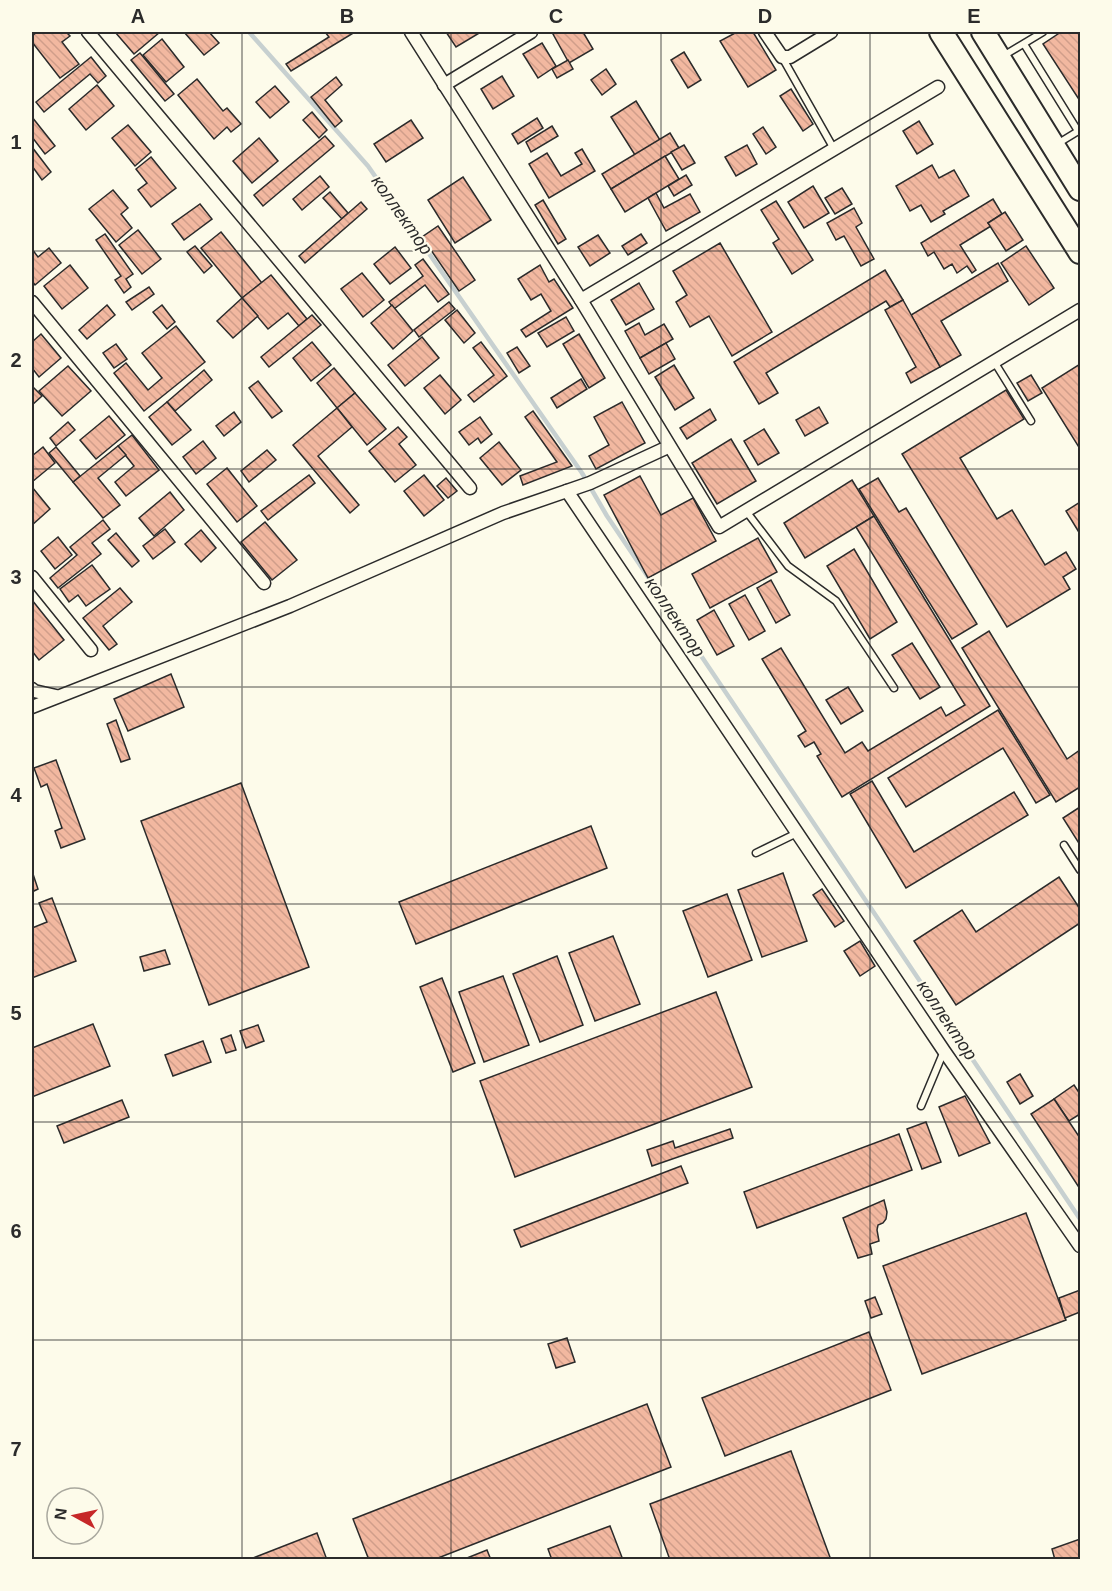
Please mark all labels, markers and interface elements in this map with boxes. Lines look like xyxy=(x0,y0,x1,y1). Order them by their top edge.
text: A xyxy=(131,5,145,27)
text: B xyxy=(340,5,354,27)
text: C xyxy=(549,5,563,27)
text: D xyxy=(758,5,772,27)
text: E xyxy=(967,5,981,27)
text: 1 xyxy=(10,131,22,153)
water label: коллектор xyxy=(367,172,437,258)
text: 2 xyxy=(10,349,22,371)
text: 3 xyxy=(10,566,22,588)
water label: коллектор xyxy=(641,573,709,661)
text: 4 xyxy=(10,784,22,806)
water label: коллектор xyxy=(913,976,981,1064)
text: 5 xyxy=(10,1002,22,1024)
text: 6 xyxy=(10,1220,22,1242)
text: 7 xyxy=(10,1438,22,1460)
north arrow xyxy=(45,1486,105,1546)
text: N xyxy=(51,1507,70,1521)

